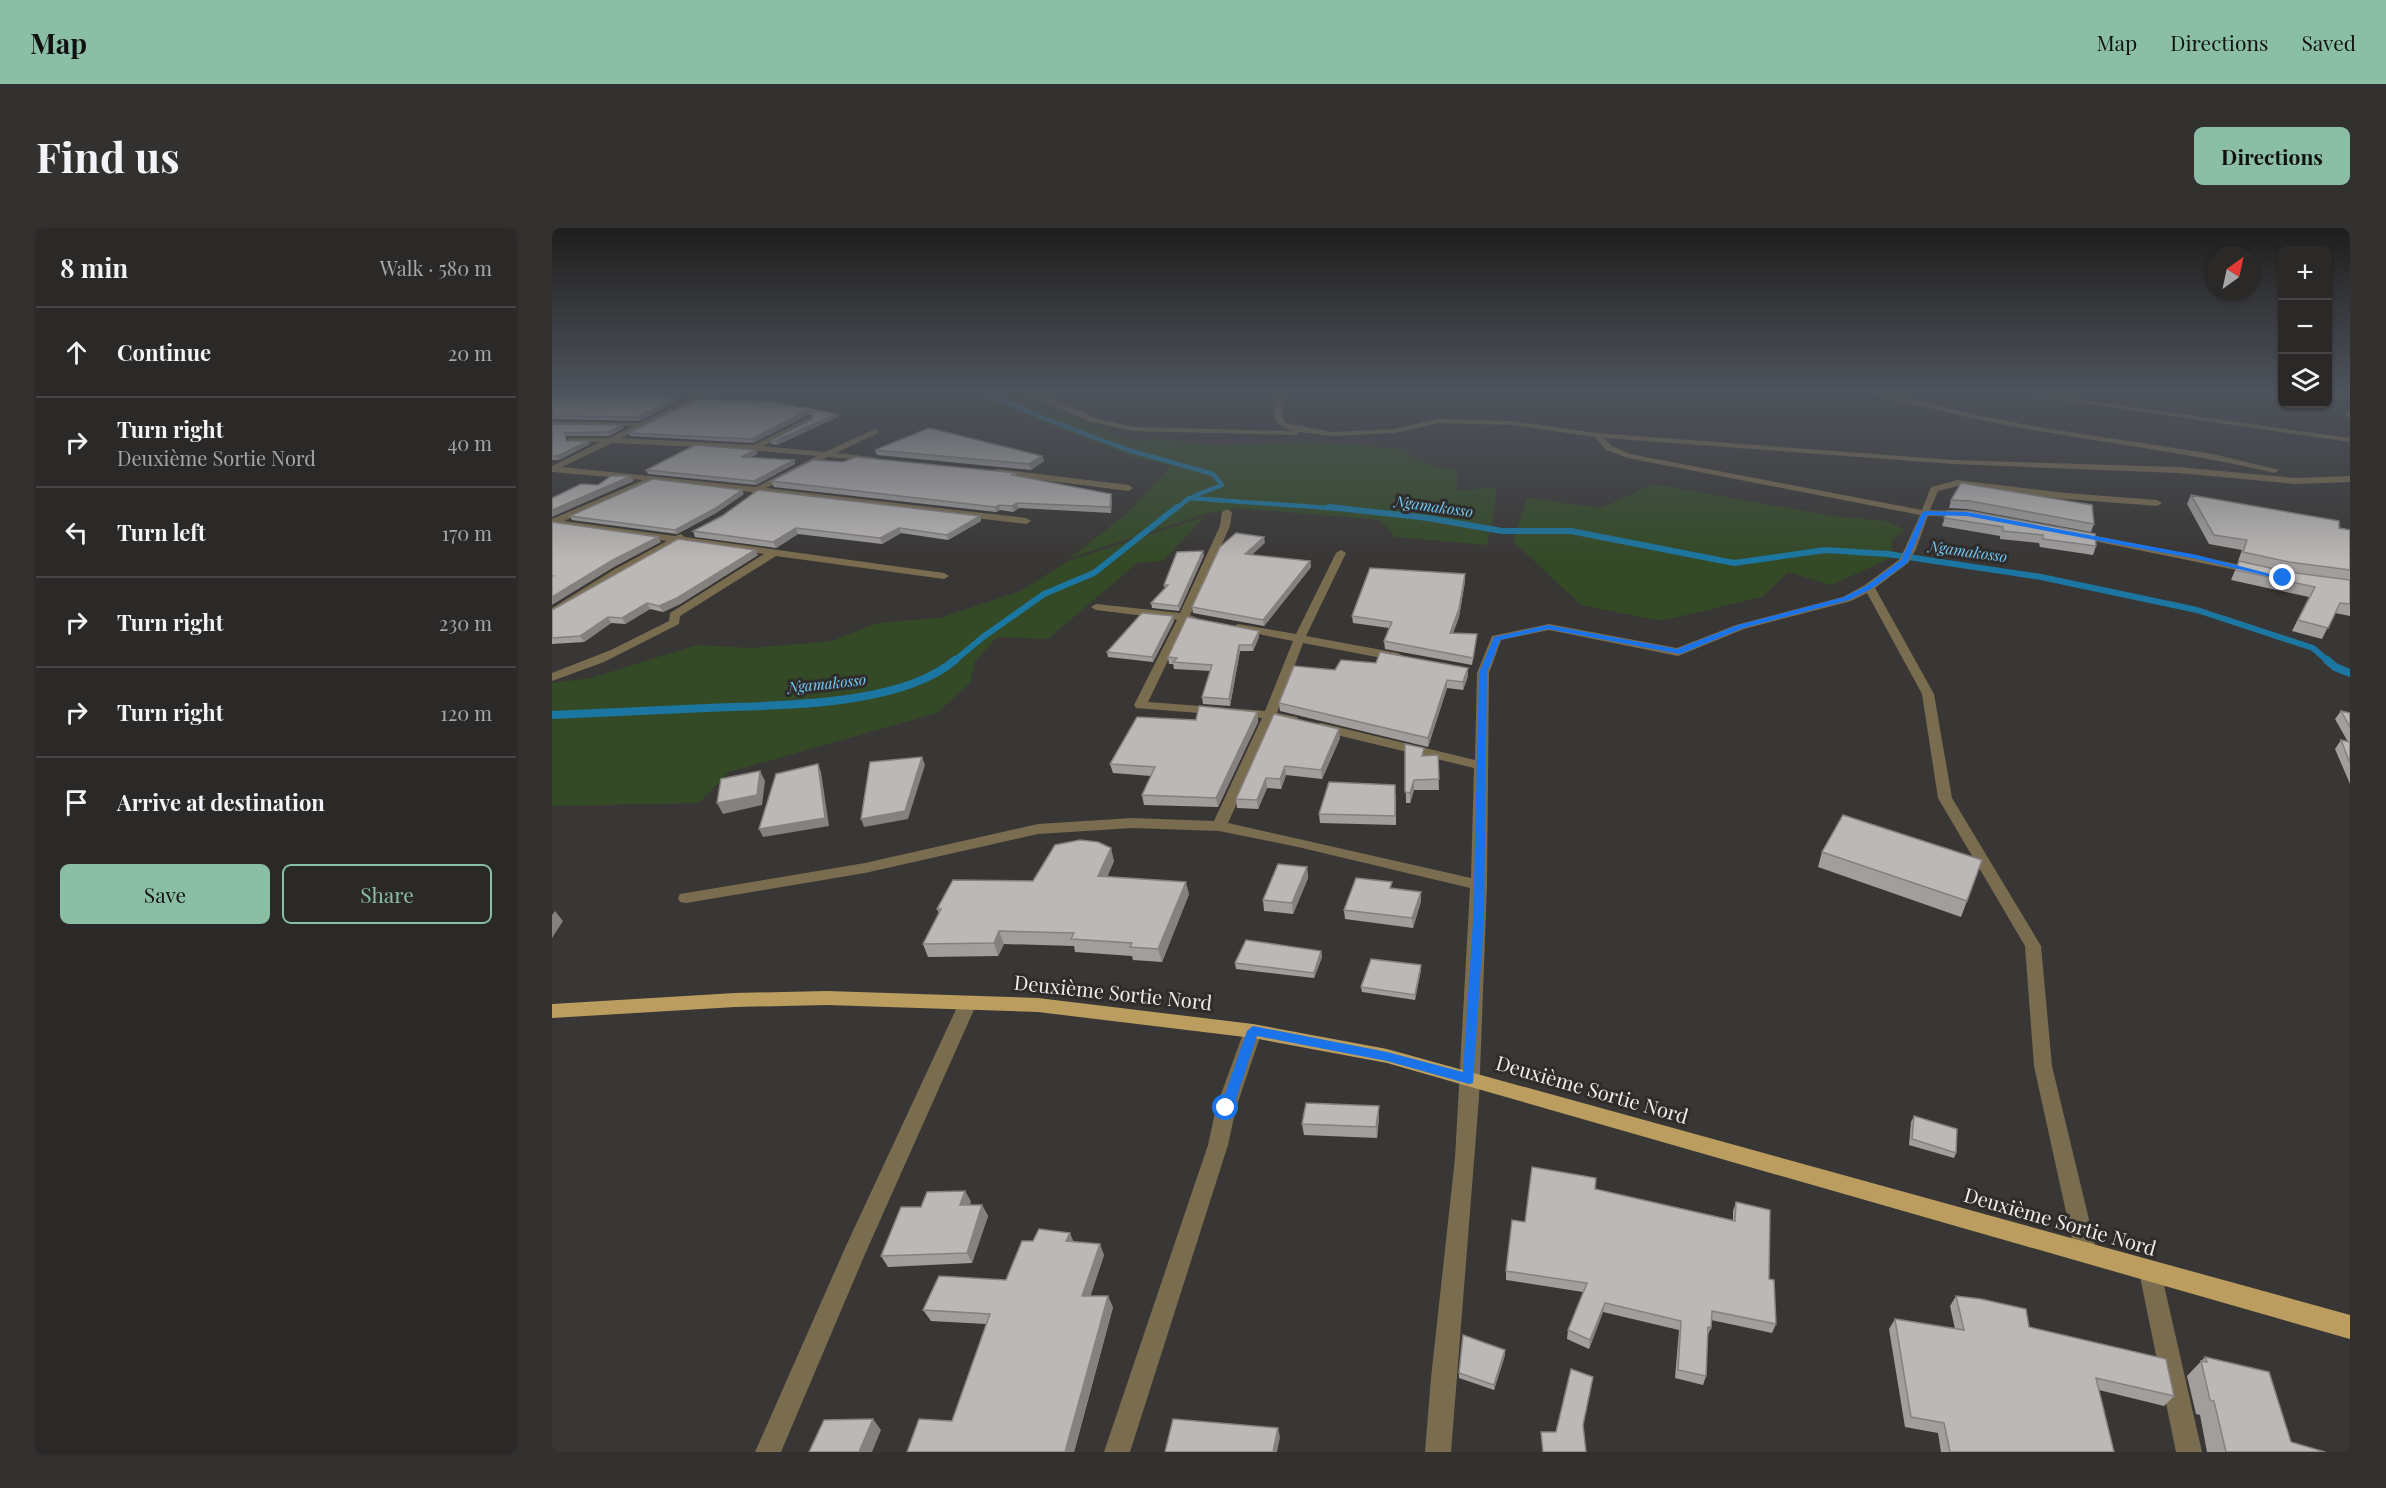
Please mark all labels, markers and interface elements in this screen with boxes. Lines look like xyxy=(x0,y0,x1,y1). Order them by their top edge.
text: Map xyxy=(30,24,87,61)
text: Map xyxy=(2096,28,2137,56)
text: Directions xyxy=(2170,28,2268,56)
text: Saved xyxy=(2301,28,2356,56)
button: Directions xyxy=(2194,127,2350,185)
text: Find us xyxy=(36,128,180,184)
north arrow xyxy=(2206,246,2260,300)
map controls xyxy=(2278,246,2332,408)
button: + xyxy=(2278,246,2332,300)
text: 8 min xyxy=(60,250,128,285)
text: Walk · 580 m xyxy=(380,254,492,281)
button: − xyxy=(2278,300,2332,354)
icon: ahead xyxy=(60,336,93,369)
text: Continue xyxy=(117,337,211,367)
text: 20 m xyxy=(448,339,492,366)
button: layers xyxy=(2278,354,2332,408)
text: Turn right xyxy=(117,414,223,444)
icon: right xyxy=(60,426,93,459)
text: 40 m xyxy=(447,429,492,456)
text: Deuxième Sortie Nord xyxy=(117,444,316,471)
water label: Ngamakosso xyxy=(1392,490,1475,521)
icon: left xyxy=(60,516,93,549)
text: Turn left xyxy=(117,517,206,547)
text: 170 m xyxy=(442,519,492,546)
water label: Ngamakosso xyxy=(1926,535,2009,566)
route end xyxy=(2269,564,2295,590)
icon: right xyxy=(60,606,93,639)
text: Turn right xyxy=(117,607,223,637)
text: 230 m xyxy=(439,609,492,636)
water label: Ngamakosso xyxy=(785,669,867,697)
icon: right xyxy=(60,696,93,729)
text: Turn right xyxy=(117,697,223,727)
text: 120 m xyxy=(440,699,492,726)
icon: arrive xyxy=(60,786,93,819)
text: Arrive at destination xyxy=(117,787,325,817)
button: Save xyxy=(60,864,270,924)
button: Share xyxy=(282,864,492,924)
street label: Deuxième Sortie Nord xyxy=(1013,968,1214,1015)
street label: Deuxième Sortie Nord xyxy=(1493,1048,1692,1129)
route start xyxy=(1212,1094,1238,1120)
street label: Deuxième Sortie Nord xyxy=(1961,1180,2160,1261)

